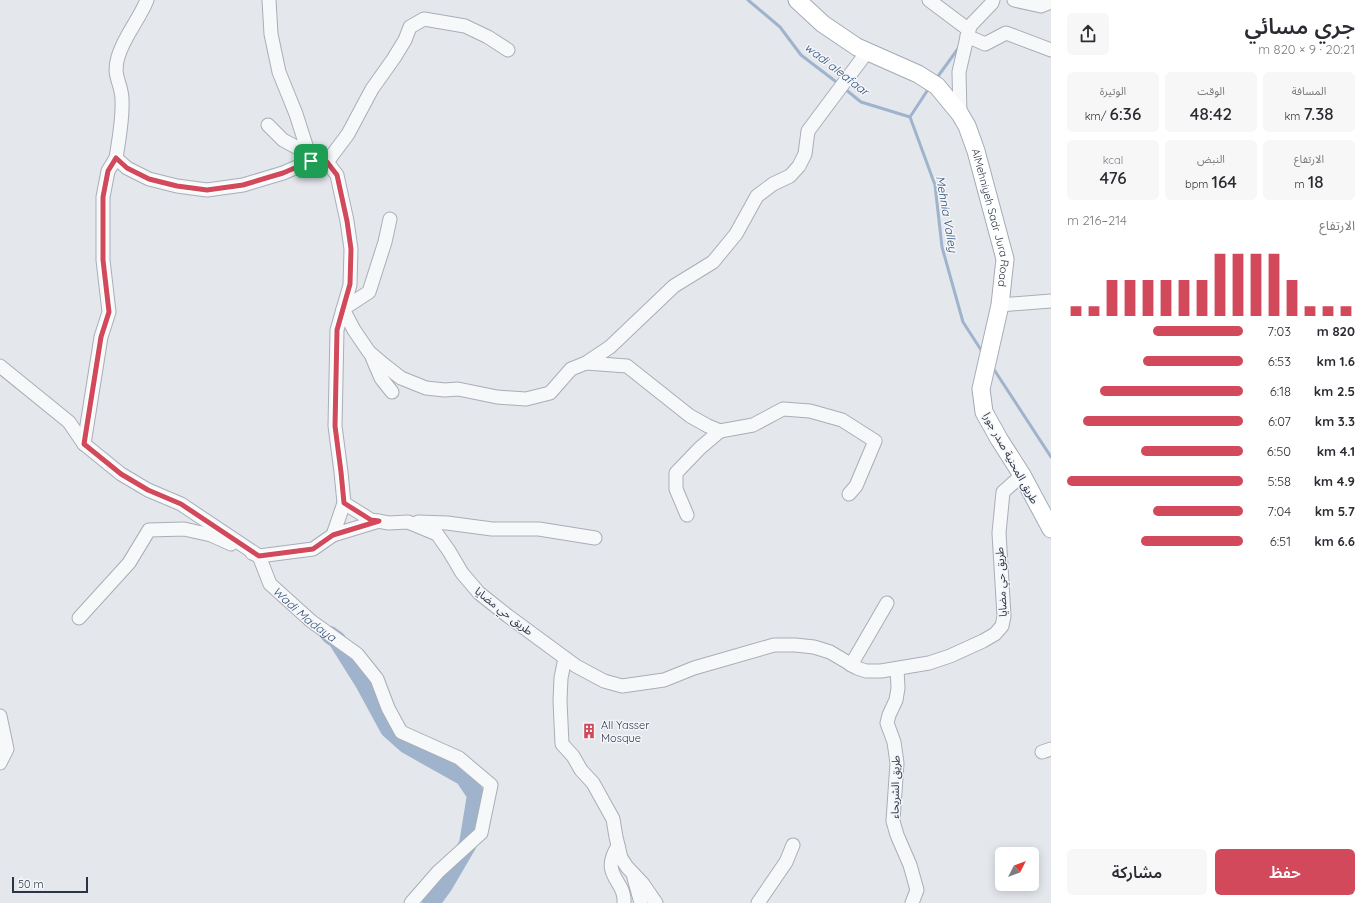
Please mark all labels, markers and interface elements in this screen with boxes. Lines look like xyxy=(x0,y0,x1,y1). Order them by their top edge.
text: جري مسائي xyxy=(1245,12,1355,40)
button: share xyxy=(1067,13,1109,55)
water label: wadi aleafaar xyxy=(802,39,873,99)
text: 20:21 · 9 × 820 m xyxy=(1258,41,1355,57)
text: الوتيرة xyxy=(1100,84,1126,98)
text: الوقت xyxy=(1197,84,1225,98)
text: المسافة xyxy=(1292,84,1326,98)
text: 6:36 xyxy=(1109,103,1141,124)
text: 48:42 xyxy=(1190,103,1232,124)
text: 7.38 xyxy=(1303,103,1334,124)
text: /km xyxy=(1085,109,1109,123)
text: km xyxy=(1284,109,1303,123)
pin xyxy=(294,144,328,178)
street label: AlMehniyeh Sadr Jura Road xyxy=(969,147,1012,288)
icon: arrive xyxy=(300,150,322,172)
text: النبض xyxy=(1197,152,1225,166)
text: الارتفاع xyxy=(1294,152,1324,166)
text: kcal xyxy=(1103,153,1123,167)
text: 476 xyxy=(1099,167,1127,188)
text: 164 xyxy=(1211,171,1237,192)
text: 18 xyxy=(1308,171,1323,192)
water label: Mehnia Valley xyxy=(933,174,961,255)
text: bpm xyxy=(1185,177,1211,191)
text: m xyxy=(1295,177,1308,191)
text: 214–216 m xyxy=(1067,212,1127,228)
text: الارتفاع xyxy=(1319,217,1355,233)
text: 7:03 xyxy=(1267,323,1291,339)
text: 820 m xyxy=(1317,323,1355,339)
text: 6:53 xyxy=(1268,353,1291,369)
text: 1.6 km xyxy=(1316,353,1355,369)
text: 6:18 xyxy=(1270,383,1291,399)
text: 2.5 km xyxy=(1314,383,1355,399)
street label: طريق المحنية صدر جورا xyxy=(980,410,1042,506)
text: 6:07 xyxy=(1268,413,1291,429)
text: 3.3 km xyxy=(1315,413,1355,429)
text: 6:50 xyxy=(1267,443,1291,459)
text: 4.1 km xyxy=(1317,443,1355,459)
text: 5:58 xyxy=(1267,473,1291,489)
text: 4.9 km xyxy=(1314,473,1355,489)
text: 7:04 xyxy=(1267,503,1291,519)
text: 5.7 km xyxy=(1315,503,1355,519)
text: 6:51 xyxy=(1270,533,1291,549)
text: 6.6 km xyxy=(1314,533,1355,549)
street label: طريق حي مضايا xyxy=(992,546,1012,617)
water label: Wadi Madaya xyxy=(270,583,340,645)
street label: طريق حي مضايا xyxy=(470,584,536,640)
place label: All Yasser Mosque xyxy=(601,718,650,745)
building icon: All Yasser Mosque xyxy=(580,722,598,740)
street label: طريق الشريحاء xyxy=(887,755,903,819)
north arrow xyxy=(995,847,1039,891)
map controls xyxy=(995,847,1039,891)
button: مشاركة xyxy=(1067,849,1207,895)
button: حفظ xyxy=(1215,849,1355,895)
scale bar xyxy=(12,875,88,894)
text: 50 m xyxy=(18,877,44,891)

